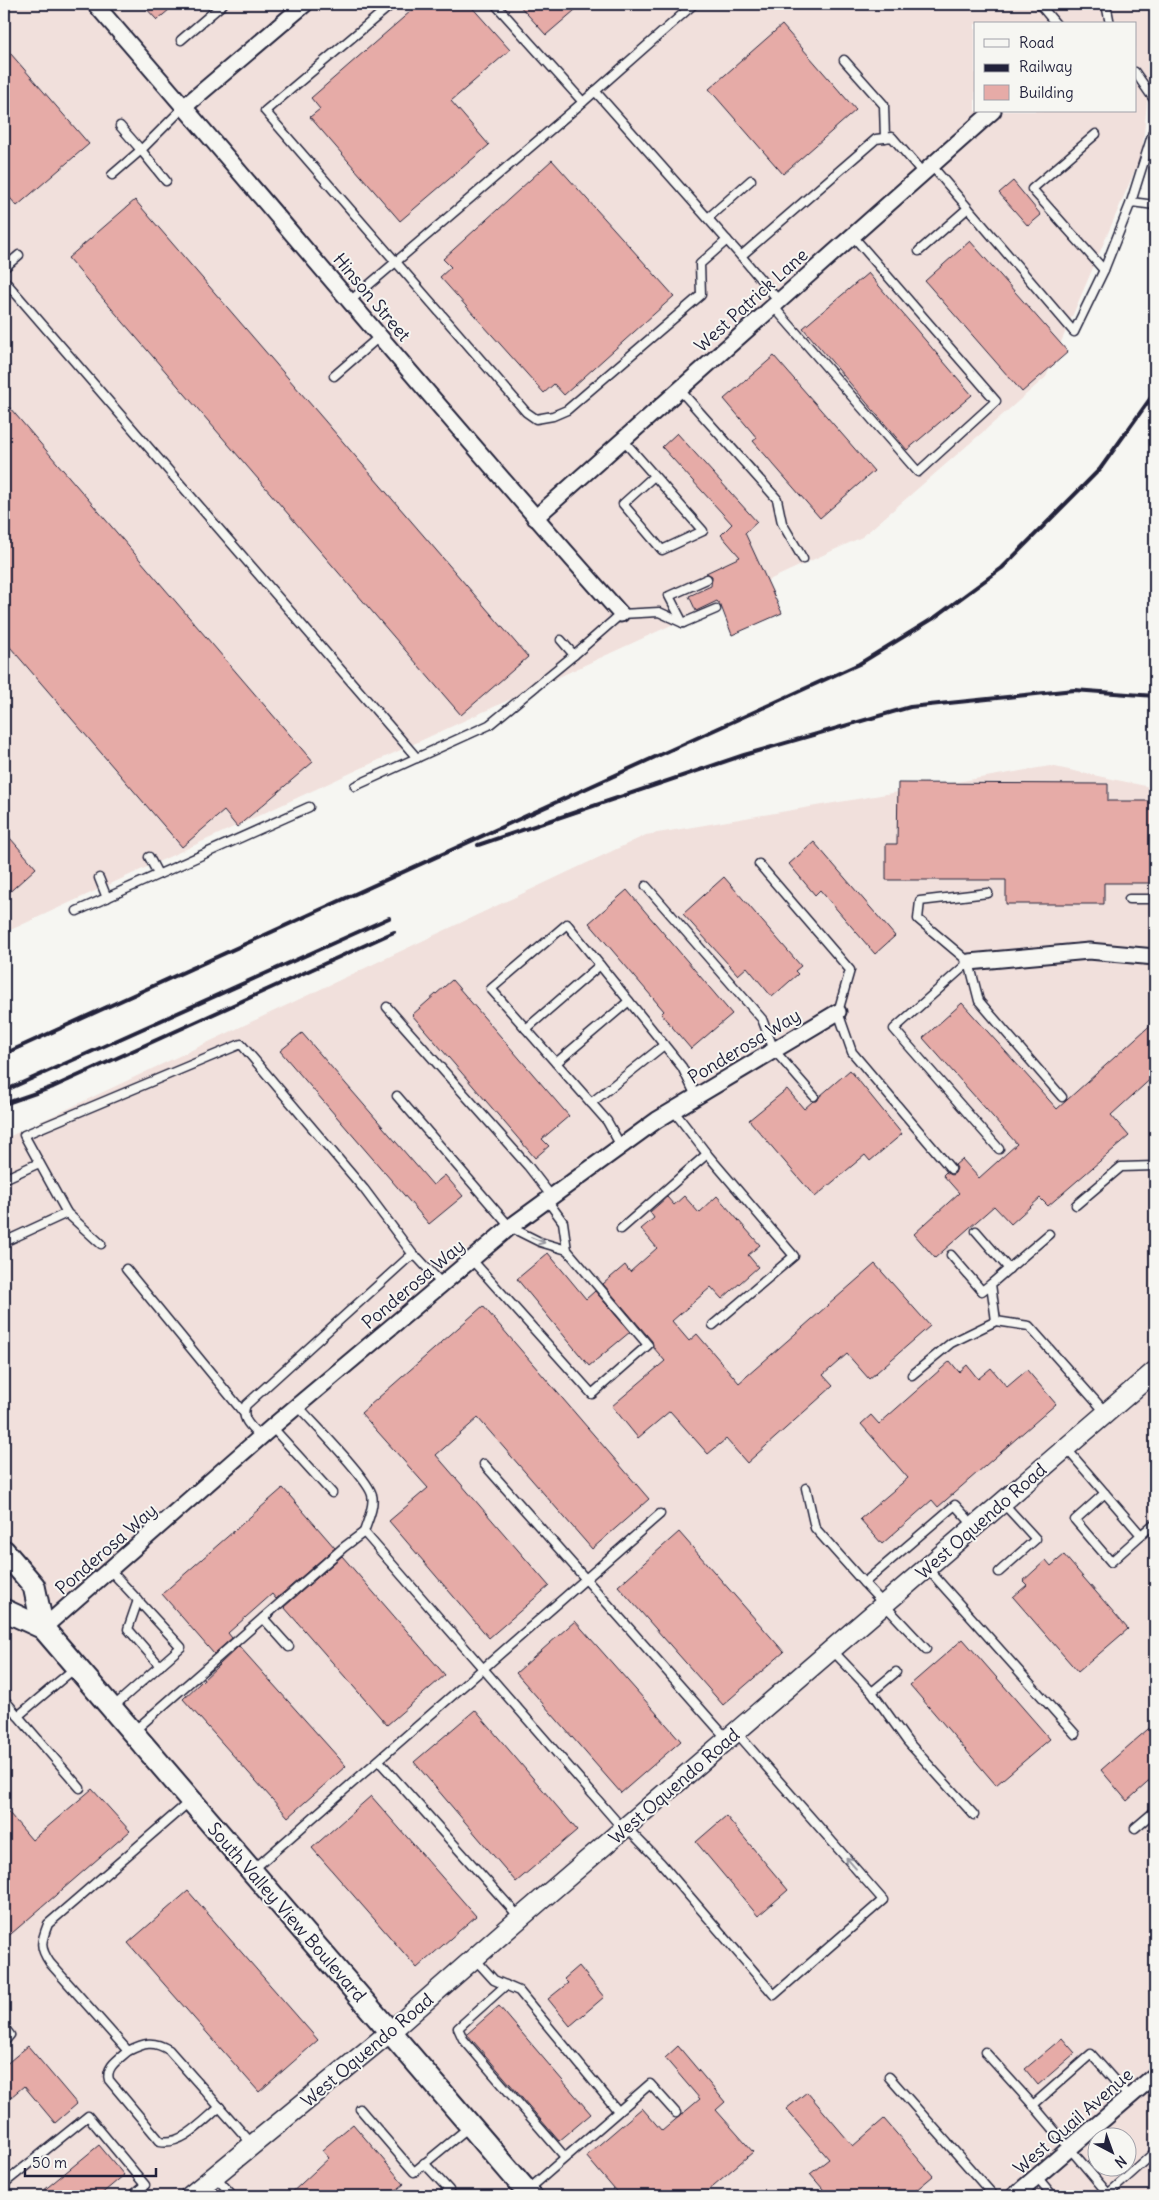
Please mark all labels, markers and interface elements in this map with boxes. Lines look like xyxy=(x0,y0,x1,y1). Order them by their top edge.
legend xyxy=(974,22,1136,112)
text: Road xyxy=(1019,33,1054,52)
text: Railway xyxy=(1019,57,1073,76)
text: Building xyxy=(1019,83,1074,102)
street label: West Patrick Lane xyxy=(690,243,812,357)
street label: Hinson Street xyxy=(328,248,416,346)
street label: Ponderosa Way xyxy=(683,1003,805,1089)
street label: Ponderosa Way xyxy=(357,1234,469,1334)
one-way arrow xyxy=(530,1236,545,1246)
street label: West Oquendo Road xyxy=(911,1458,1051,1584)
street label: Ponderosa Way xyxy=(50,1499,162,1599)
street label: West Oquendo Road xyxy=(604,1723,744,1849)
street label: South Valley View Boulevard xyxy=(203,1817,372,2007)
one-way arrow xyxy=(845,1857,857,1870)
street label: West Oquendo Road xyxy=(296,1988,438,2112)
street label: West Quail Avenue xyxy=(1009,2063,1137,2179)
north arrow xyxy=(1086,2128,1136,2178)
scale bar xyxy=(25,2145,156,2177)
text: N xyxy=(1111,2152,1130,2172)
text: 50 m xyxy=(32,2153,67,2172)

